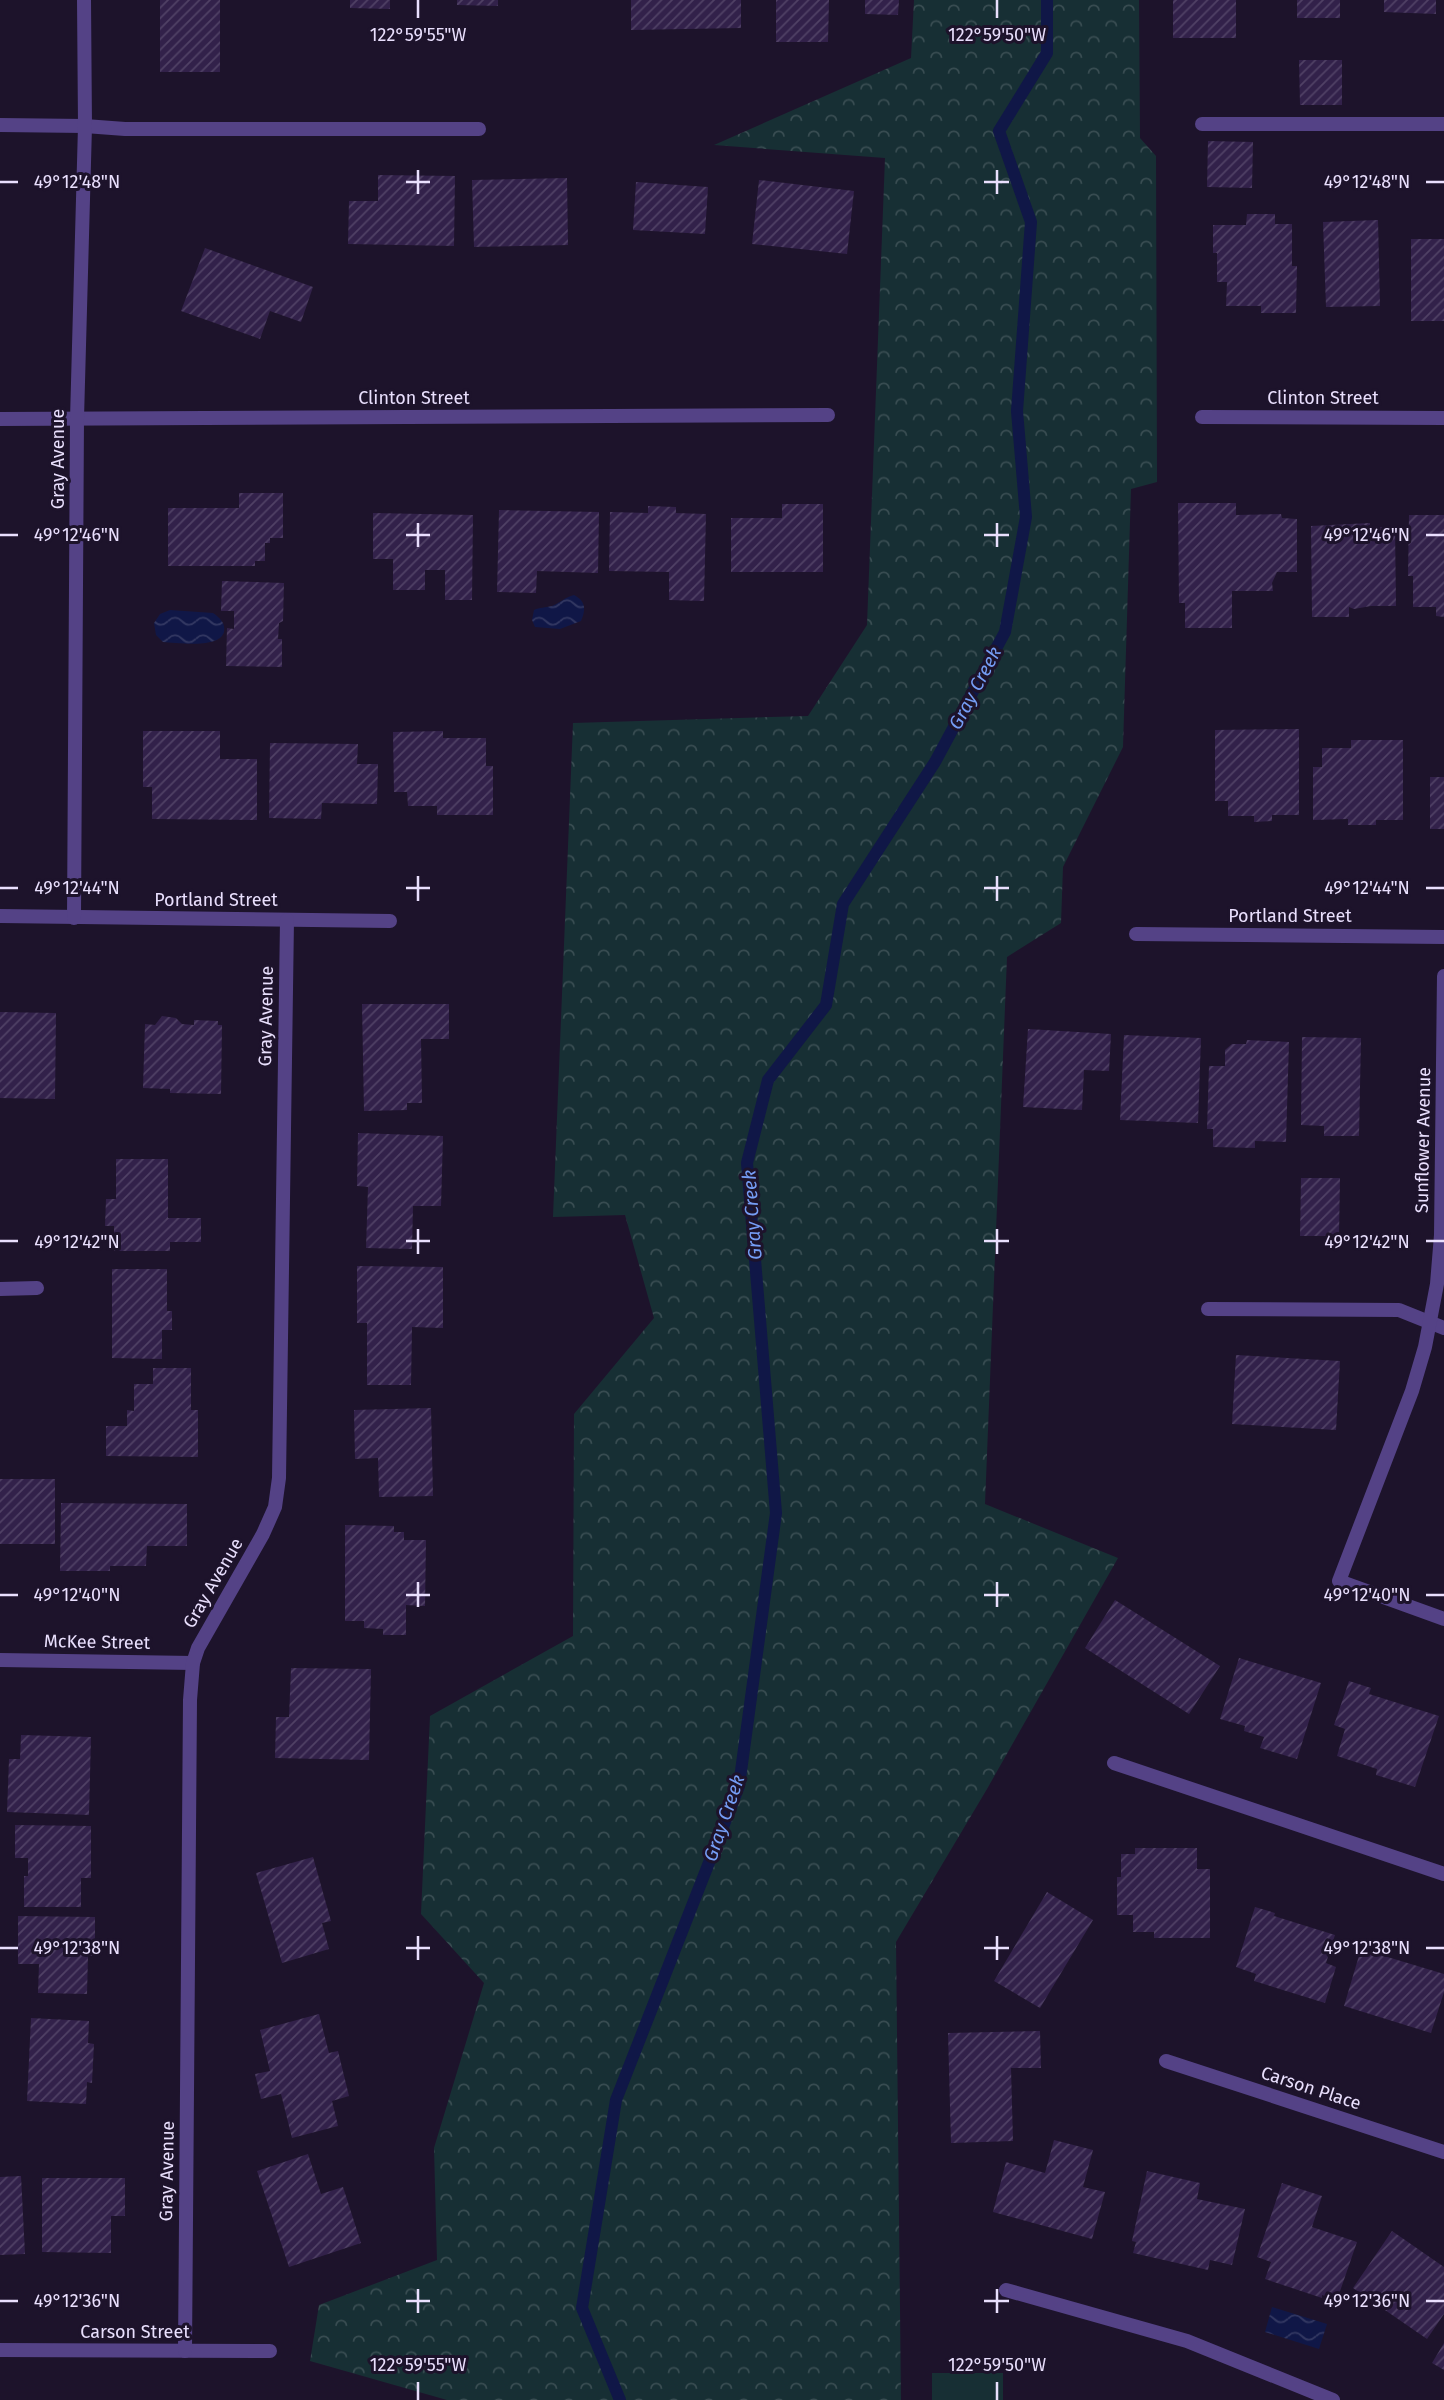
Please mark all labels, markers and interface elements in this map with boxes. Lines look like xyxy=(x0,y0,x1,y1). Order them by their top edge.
text: 122°59'55"W xyxy=(370,24,466,46)
text: 122°59'50"W xyxy=(948,24,1046,46)
text: 49°12'48"N xyxy=(34,171,120,193)
text: 49°12'48"N xyxy=(1324,171,1410,193)
street label: Clinton Street xyxy=(358,387,470,409)
street label: Clinton Street xyxy=(1267,387,1379,409)
street label: Gray Avenue xyxy=(47,409,69,509)
text: 49°12'46"N xyxy=(34,524,120,546)
text: 49°12'46"N xyxy=(1324,524,1410,546)
water label: Gray Creek xyxy=(944,643,1006,733)
text: 49°12'44"N xyxy=(34,877,120,899)
text: 49°12'44"N xyxy=(1324,877,1410,899)
street label: Portland Street xyxy=(154,889,278,911)
street label: Portland Street xyxy=(1228,905,1352,927)
street label: Gray Avenue xyxy=(254,966,278,1066)
street label: Sunflower Avenue xyxy=(1411,1067,1435,1213)
water label: Gray Creek xyxy=(737,1169,767,1261)
text: 49°12'42"N xyxy=(34,1231,120,1253)
text: 49°12'42"N xyxy=(1324,1231,1410,1253)
street label: Gray Avenue xyxy=(178,1534,248,1632)
text: 49°12'40"N xyxy=(34,1584,120,1606)
text: 49°12'40"N xyxy=(1324,1584,1410,1606)
street label: McKee Street xyxy=(44,1630,151,1654)
water label: Gray Creek xyxy=(698,1772,750,1864)
text: 49°12'38"N xyxy=(34,1937,120,1959)
text: 49°12'38"N xyxy=(1324,1937,1410,1959)
street label: Carson Place xyxy=(1258,2061,1364,2115)
street label: Gray Avenue xyxy=(155,2121,179,2221)
text: 49°12'36"N xyxy=(34,2290,120,2312)
text: 49°12'36"N xyxy=(1324,2290,1410,2312)
street label: Carson Street xyxy=(80,2321,190,2343)
text: 122°59'55"W xyxy=(370,2354,466,2376)
text: 122°59'50"W xyxy=(948,2354,1046,2376)

